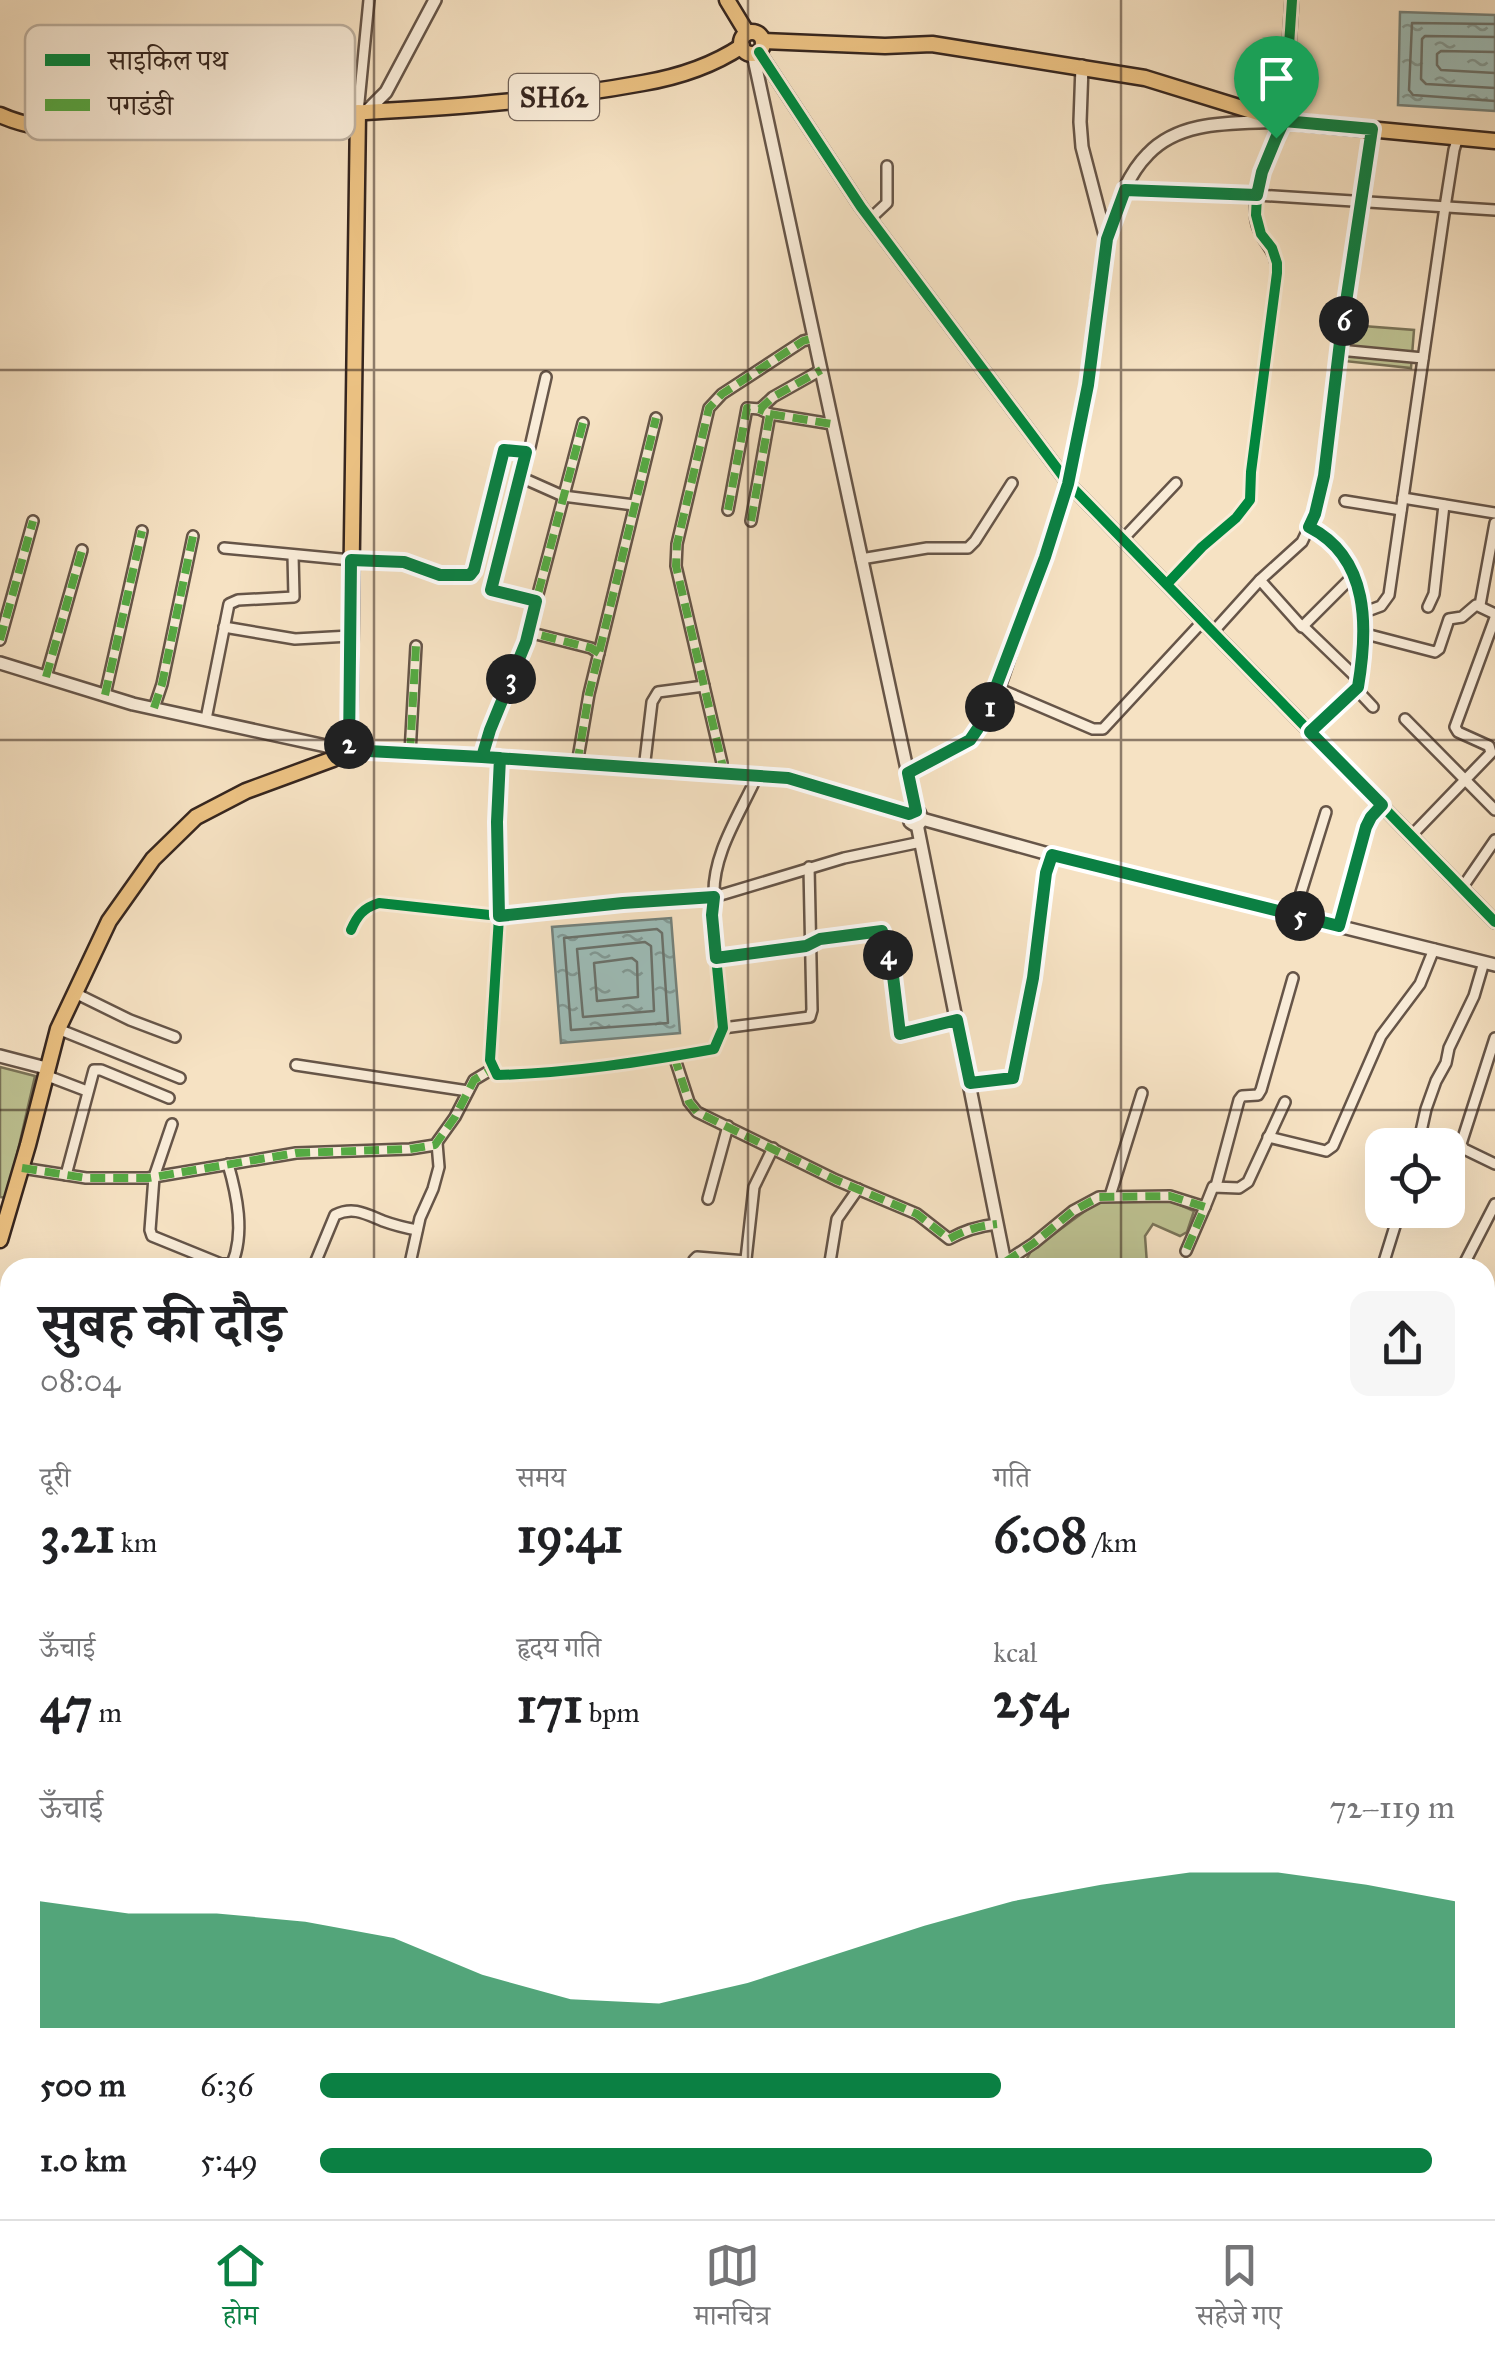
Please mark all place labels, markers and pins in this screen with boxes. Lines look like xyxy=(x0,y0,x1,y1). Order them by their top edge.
pin xyxy=(1234,36,1319,139)
pin: 6 xyxy=(1319,296,1369,346)
pin: 3 xyxy=(486,654,536,704)
pin: 1 xyxy=(965,682,1015,732)
pin: 2 xyxy=(324,719,374,769)
pin: 5 xyxy=(1275,891,1325,941)
pin: 4 xyxy=(863,930,913,980)

